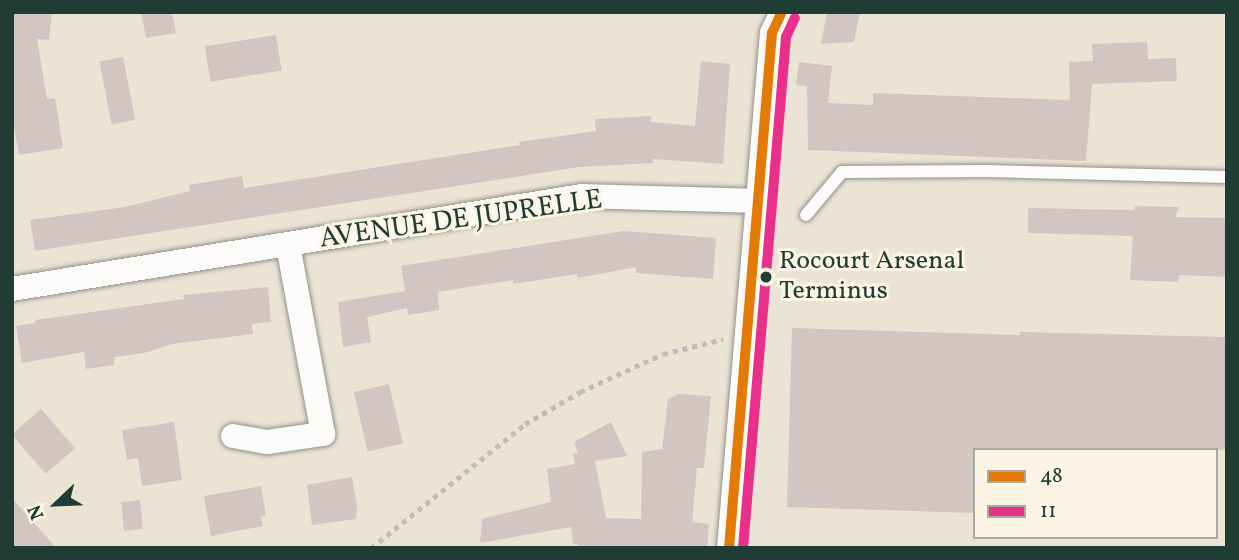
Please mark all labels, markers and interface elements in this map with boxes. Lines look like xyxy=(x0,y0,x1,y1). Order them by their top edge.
street label: AVENUE DE JUPRELLE xyxy=(318,184,604,256)
place label: Rocourt Arsenal Terminus xyxy=(779,246,964,308)
marker: Rocourt Arsenal Terminus xyxy=(759,270,773,284)
legend xyxy=(973,448,1218,539)
text: 48 xyxy=(1040,462,1063,491)
north arrow xyxy=(21,469,91,539)
text: 11 xyxy=(1040,497,1056,526)
text: N xyxy=(22,501,51,524)

